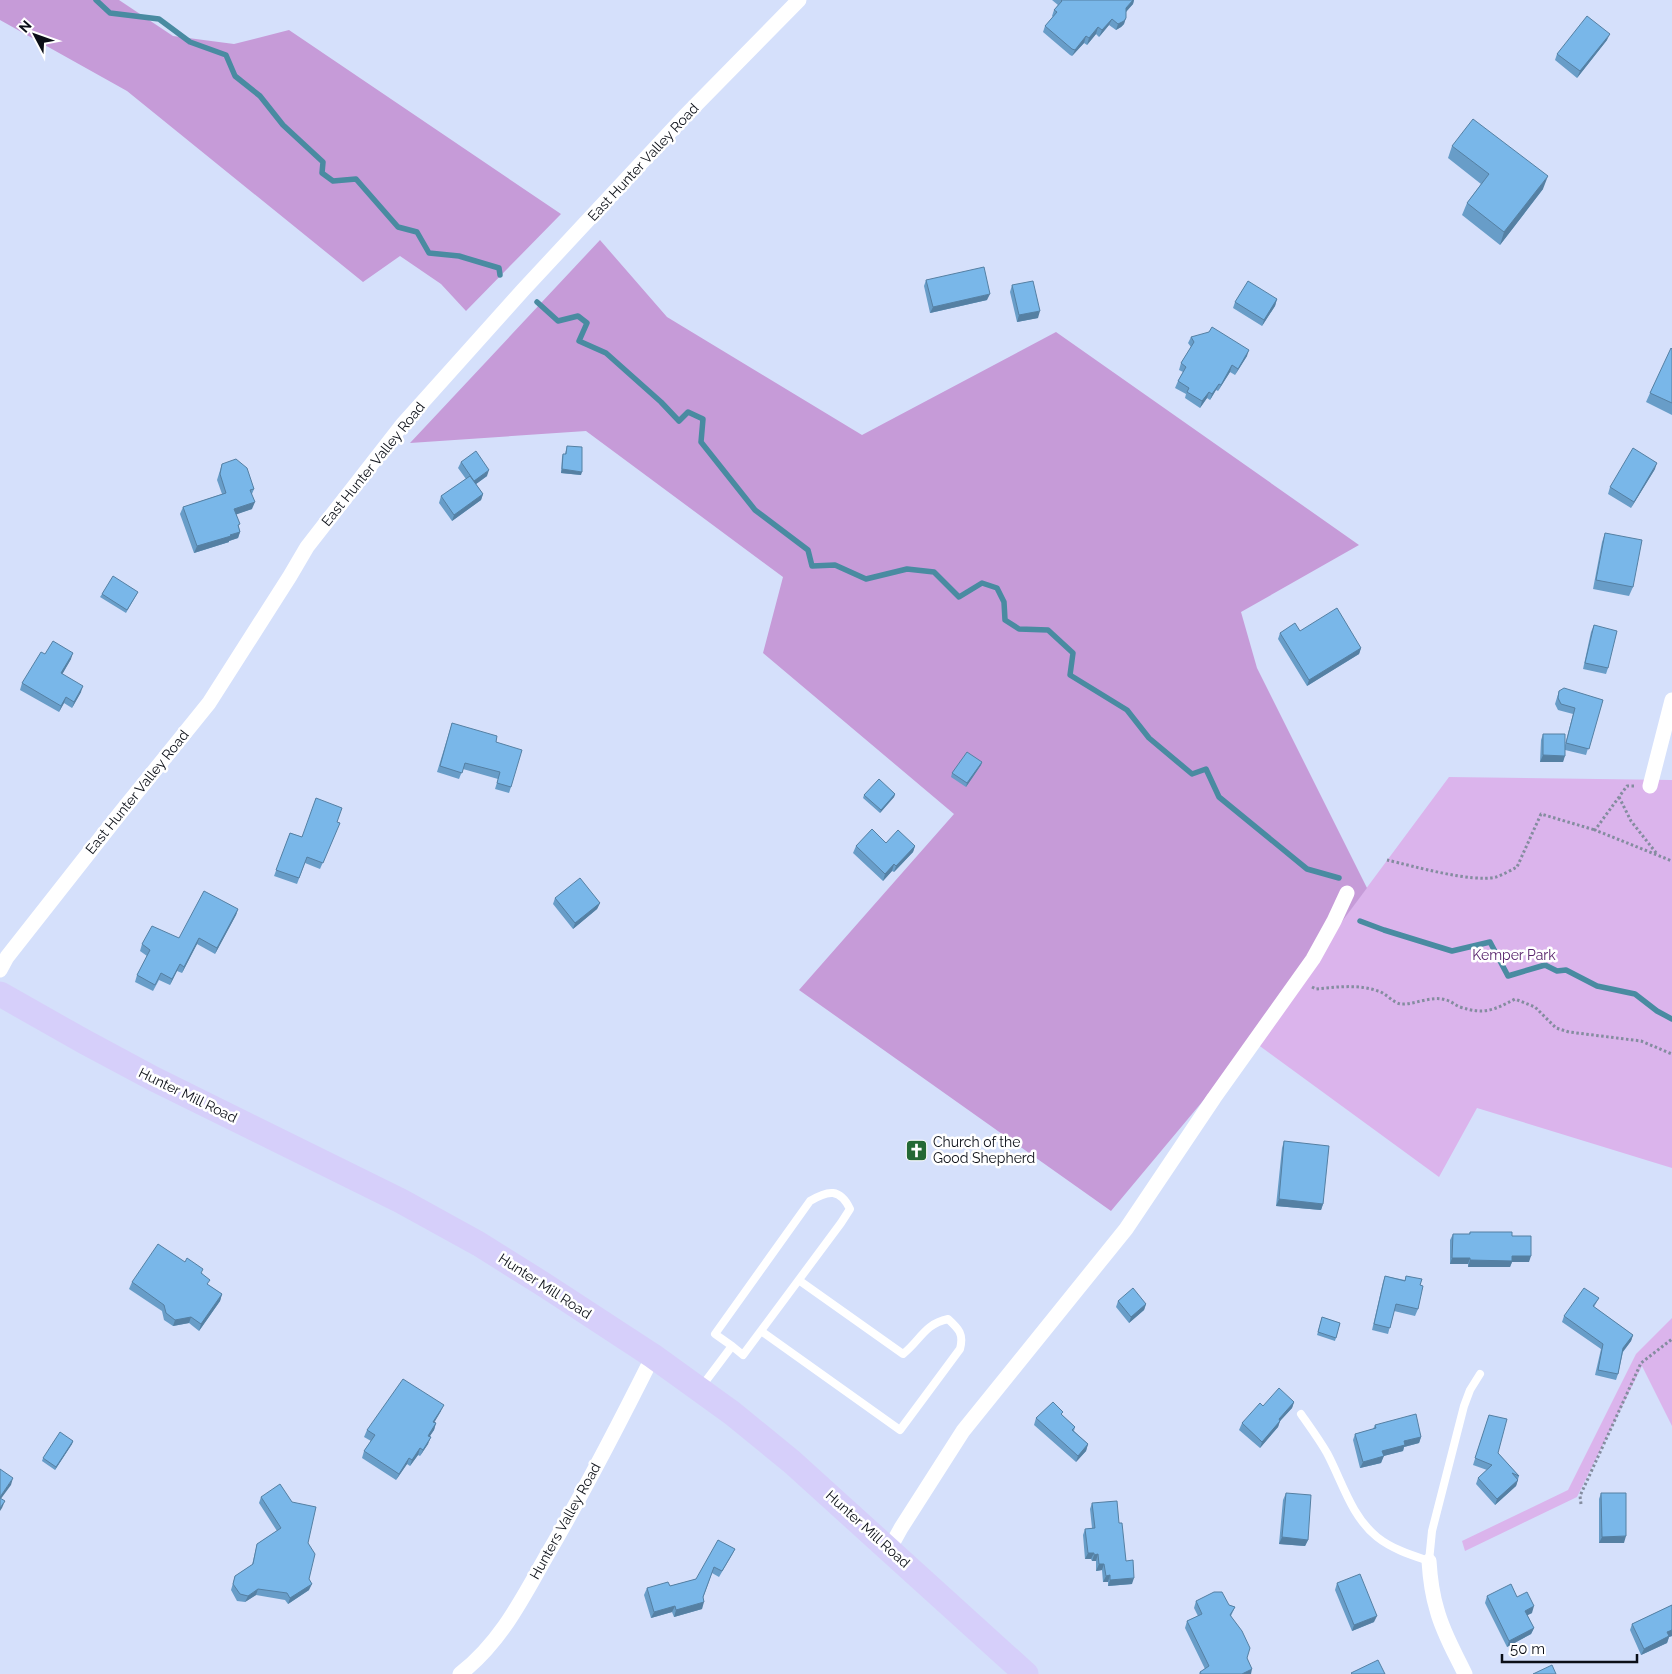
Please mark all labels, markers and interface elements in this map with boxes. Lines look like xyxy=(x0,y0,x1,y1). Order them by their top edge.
north arrow xyxy=(10,10,60,60)
text: N xyxy=(16,17,35,36)
street label: East Hunter Valley Road xyxy=(584,100,702,224)
street label: East Hunter Valley Road xyxy=(318,399,428,529)
street label: East Hunter Valley Road xyxy=(82,727,192,857)
park label: Kemper Park xyxy=(1472,947,1556,963)
street label: Hunter Mill Road xyxy=(136,1064,240,1126)
place label: Church of the Good Shepherd xyxy=(933,1134,1035,1166)
church icon: Church of the Good Shepherd xyxy=(905,1138,929,1162)
street label: Hunter Mill Road xyxy=(496,1250,594,1322)
street label: Hunters Valley Road xyxy=(526,1460,604,1582)
street label: Hunter Mill Road xyxy=(823,1487,913,1571)
scale bar xyxy=(1502,1632,1637,1664)
text: 50 m xyxy=(1510,1640,1545,1658)

